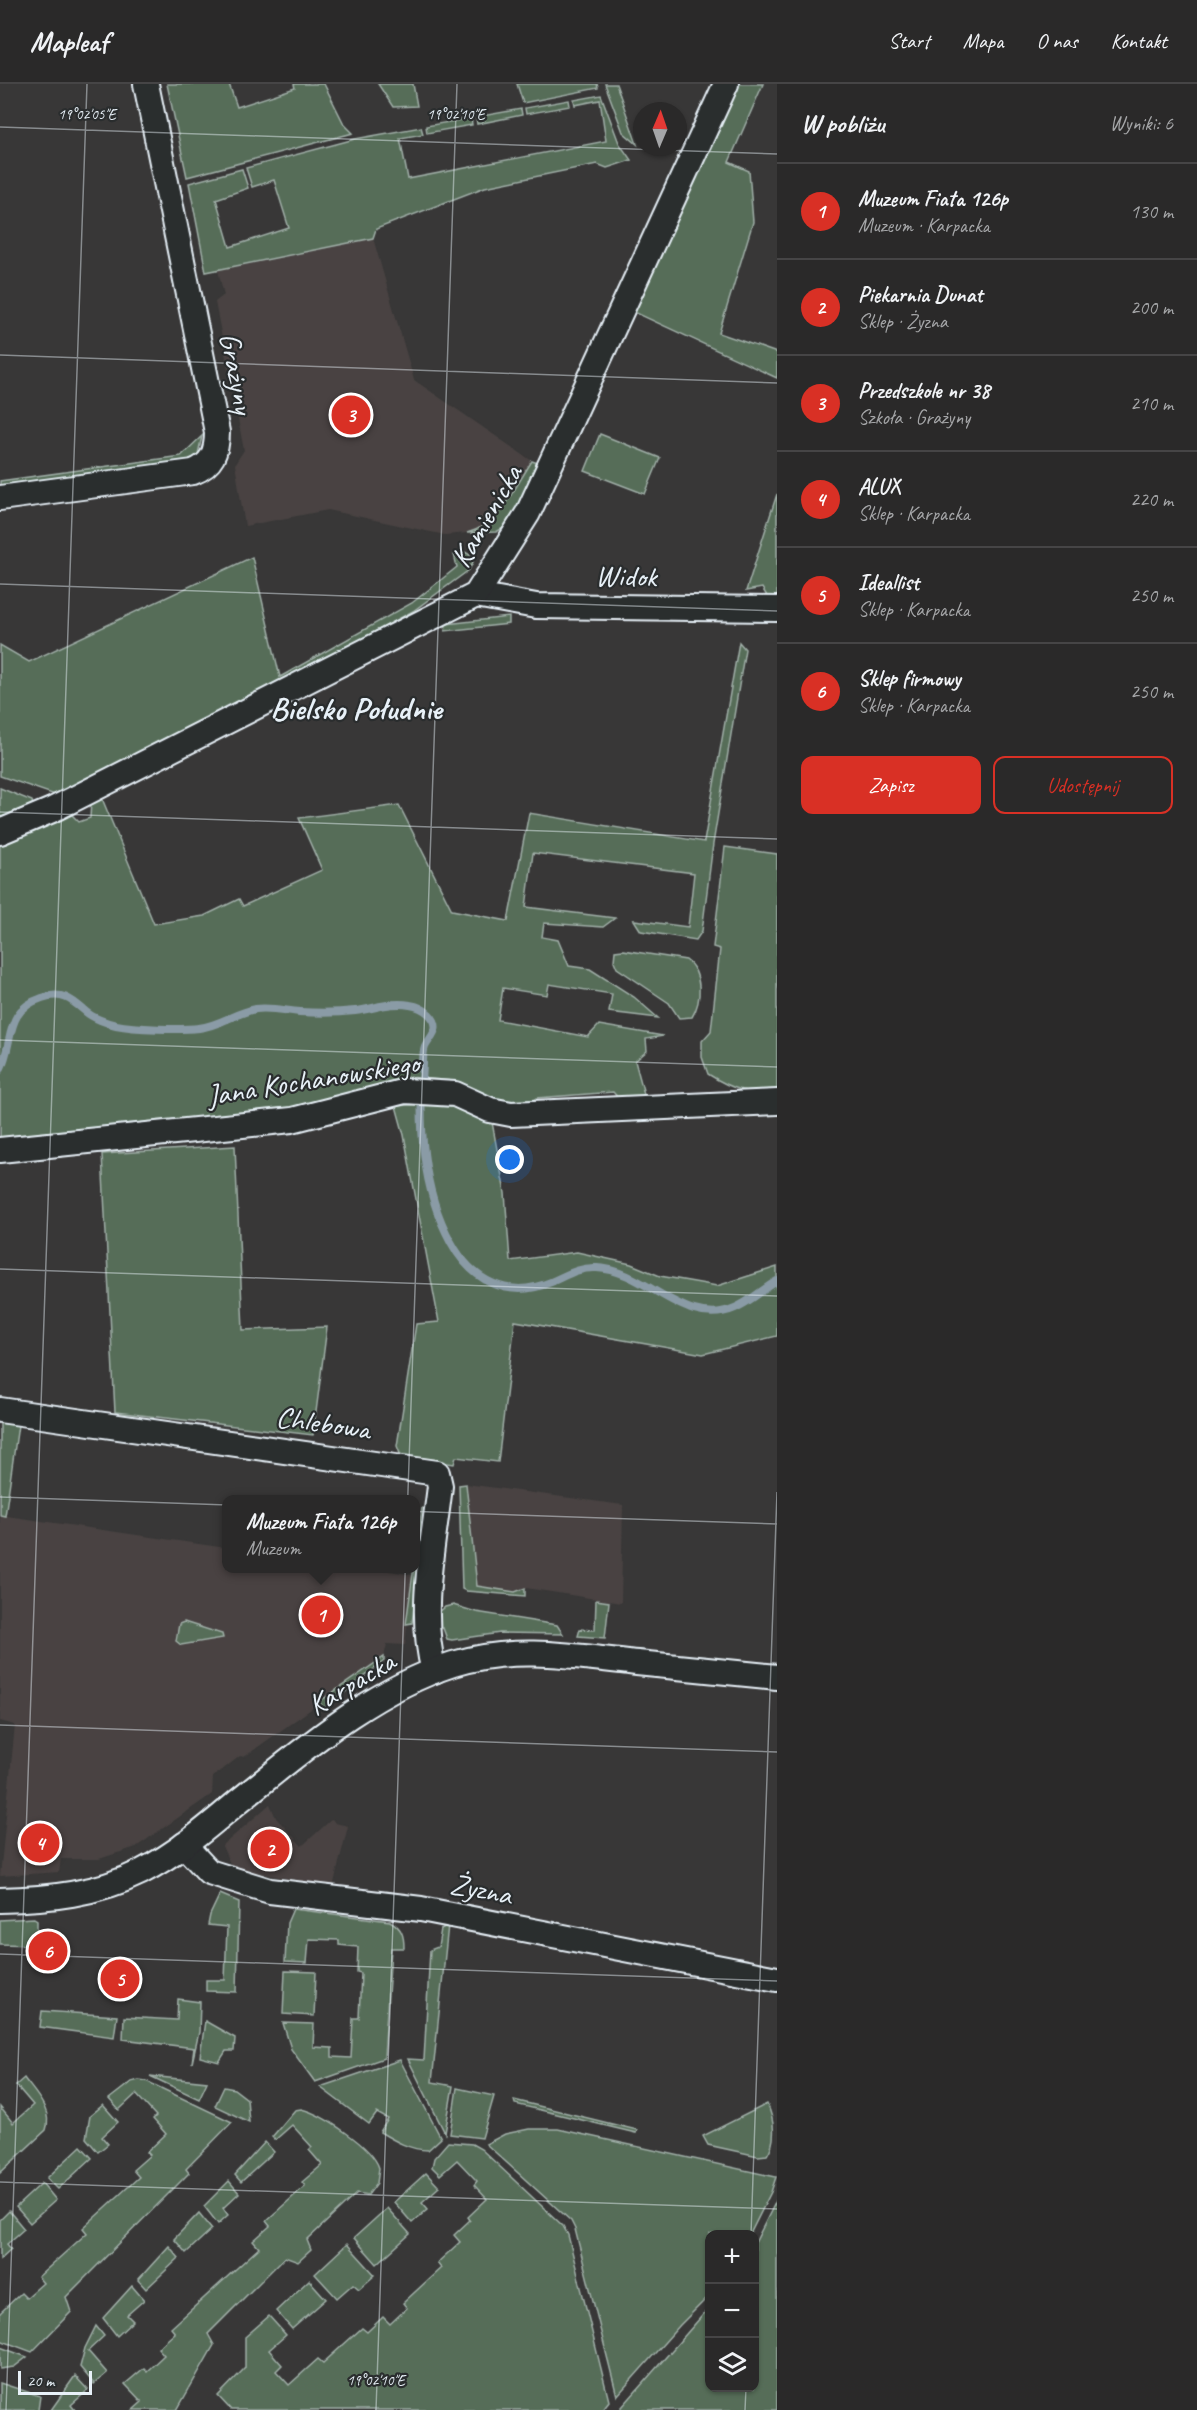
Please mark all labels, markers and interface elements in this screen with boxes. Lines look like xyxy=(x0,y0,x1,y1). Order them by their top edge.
text: Mapleaf xyxy=(30,24,108,59)
text: Start xyxy=(889,28,930,54)
text: Mapa xyxy=(963,28,1003,54)
text: O nas xyxy=(1036,28,1078,54)
text: Kontakt xyxy=(1111,28,1167,54)
north arrow xyxy=(633,102,687,156)
text: 19°02'05"E xyxy=(58,105,118,124)
text: 19°02'10"E xyxy=(427,105,487,124)
text: W pobliżu xyxy=(801,107,884,140)
text: Wyniki: 6 xyxy=(1110,111,1173,136)
text: Muzeum Fiata 126p xyxy=(858,185,1008,213)
text: 1 xyxy=(816,199,825,224)
text: 130 m xyxy=(1130,199,1173,224)
text: Muzeum · Karpacka xyxy=(858,213,990,238)
text: Piekarnia Dunat xyxy=(858,281,983,309)
text: 2 xyxy=(816,295,825,320)
text: 200 m xyxy=(1130,295,1173,320)
text: Sklep · Żyzna xyxy=(858,309,947,334)
street label: Grażyny xyxy=(211,329,264,419)
text: Przedszkole nr 38 xyxy=(858,377,990,405)
text: 3 xyxy=(816,391,825,416)
text: 210 m xyxy=(1130,391,1173,416)
pin: 3 xyxy=(332,392,370,438)
text: Szkoła · Grażyny xyxy=(858,405,970,430)
street label: Kamienicka xyxy=(441,456,532,574)
text: ALUX xyxy=(858,473,900,501)
text: 4 xyxy=(816,487,825,512)
text: 220 m xyxy=(1130,487,1173,512)
text: Sklep · Karpacka xyxy=(858,501,970,526)
street label: Widok xyxy=(595,556,659,596)
text: Ideallist xyxy=(858,569,919,597)
text: 5 xyxy=(816,583,825,608)
text: 250 m xyxy=(1130,583,1173,608)
text: Sklep · Karpacka xyxy=(858,597,970,622)
text: Sklep firmowy xyxy=(858,665,961,693)
text: 6 xyxy=(816,679,825,704)
text: 250 m xyxy=(1130,679,1173,704)
district label: Bielsko Południe xyxy=(270,688,444,729)
text: Sklep · Karpacka xyxy=(858,693,970,718)
button: Zapisz xyxy=(801,756,981,814)
button: Udostępnij xyxy=(993,756,1173,814)
street label: Jana Kochanowskiego xyxy=(202,1043,425,1115)
your location xyxy=(495,1145,524,1174)
street label: Chlebowa xyxy=(274,1398,375,1449)
popup xyxy=(222,1495,420,1573)
text: Muzeum Fiata 126p xyxy=(246,1508,396,1536)
text: Muzeum xyxy=(246,1536,301,1561)
pin: 1 xyxy=(302,1592,340,1637)
street label: Karpacka xyxy=(300,1641,404,1724)
pin: 4 xyxy=(20,1820,60,1866)
pin: 2 xyxy=(250,1826,290,1872)
street label: Żyzna xyxy=(447,1864,517,1914)
pin: 6 xyxy=(28,1928,68,1974)
pin: 5 xyxy=(100,1956,140,2002)
map controls xyxy=(705,2230,759,2392)
button: + xyxy=(705,2230,759,2284)
button: − xyxy=(705,2284,759,2338)
button: layers xyxy=(705,2338,759,2392)
scale bar xyxy=(18,2368,92,2396)
text: 20 m xyxy=(27,2371,54,2391)
text: 19°02'10"E xyxy=(347,2371,407,2390)

